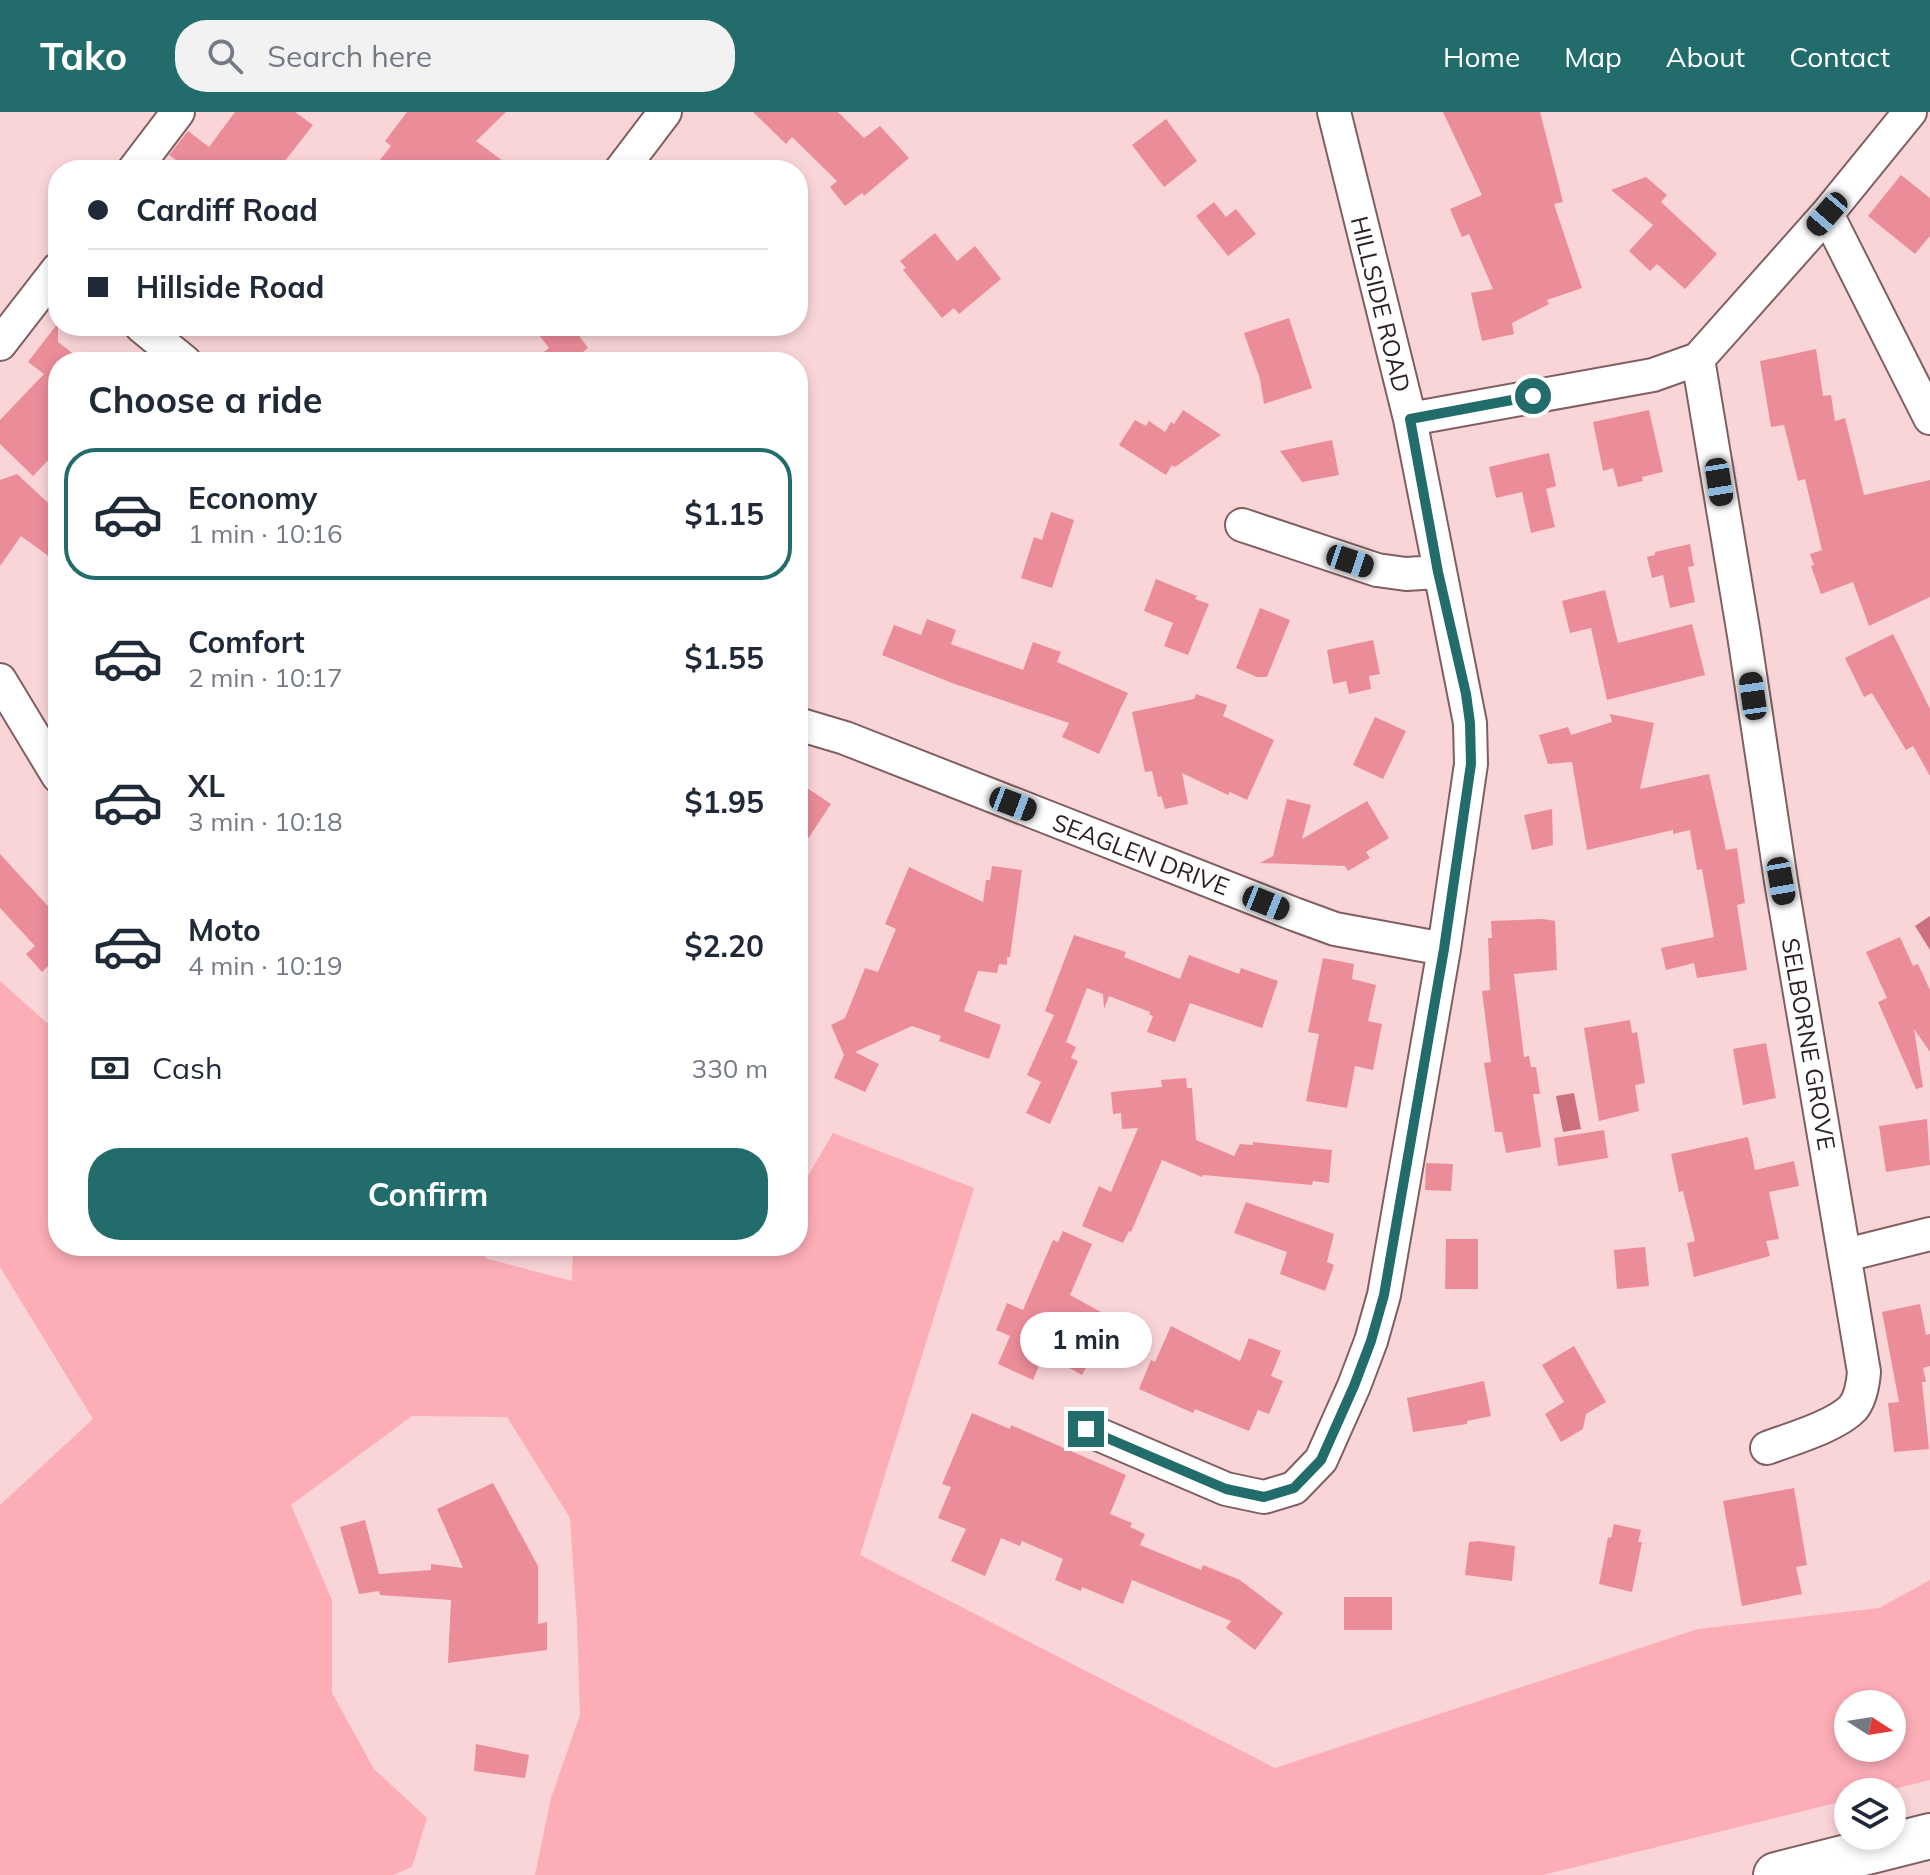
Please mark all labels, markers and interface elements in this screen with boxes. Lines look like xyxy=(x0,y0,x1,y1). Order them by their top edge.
search box xyxy=(175,20,735,92)
text: Tako xyxy=(40,32,127,80)
icon: search xyxy=(203,34,247,78)
text: Search here xyxy=(267,37,432,75)
text: Home xyxy=(1443,39,1520,74)
text: Map xyxy=(1564,39,1622,74)
text: About xyxy=(1666,39,1745,74)
text: Contact xyxy=(1789,39,1890,74)
car xyxy=(1802,188,1852,240)
text: Cardiff Road xyxy=(136,191,318,229)
street label: HILLSIDE ROAD xyxy=(1345,213,1417,395)
text: Hillside Road xyxy=(136,268,324,306)
text: Choose a ride xyxy=(88,377,322,422)
route start xyxy=(1515,378,1551,414)
car xyxy=(1703,456,1735,508)
icon: car xyxy=(92,478,164,550)
text: Economy xyxy=(188,479,317,517)
text: $1.15 xyxy=(685,495,764,533)
text: 1 min · 10:16 xyxy=(188,517,343,550)
car xyxy=(1323,542,1377,580)
icon: car xyxy=(92,622,164,694)
text: Comfort xyxy=(188,623,305,661)
text: $1.55 xyxy=(685,639,764,677)
text: 2 min · 10:17 xyxy=(188,661,343,694)
car xyxy=(1738,671,1768,721)
icon: car xyxy=(92,766,164,838)
text: XL xyxy=(188,767,225,805)
text: $1.95 xyxy=(685,783,764,821)
car xyxy=(986,784,1040,824)
text: 3 min · 10:18 xyxy=(188,805,343,838)
street label: SEAGLEN DRIVE xyxy=(1049,807,1233,901)
car xyxy=(1765,855,1797,907)
car xyxy=(1239,883,1293,923)
icon: car xyxy=(92,910,164,982)
text: Moto xyxy=(188,911,261,949)
text: $2.20 xyxy=(685,927,764,965)
street label: SELBORNE GROVE xyxy=(1776,936,1842,1152)
text: 4 min · 10:19 xyxy=(188,949,343,982)
icon: cash xyxy=(88,1046,132,1090)
text: Cash xyxy=(152,1049,223,1087)
text: 330 m xyxy=(692,1052,768,1085)
button: Confirm xyxy=(88,1148,768,1240)
callout: 1 min xyxy=(1020,1313,1152,1369)
text: 1 min xyxy=(1052,1323,1120,1356)
route end xyxy=(1068,1411,1104,1447)
north arrow xyxy=(1834,1690,1906,1762)
map controls xyxy=(1834,1690,1906,1850)
button: layers xyxy=(1834,1778,1906,1850)

